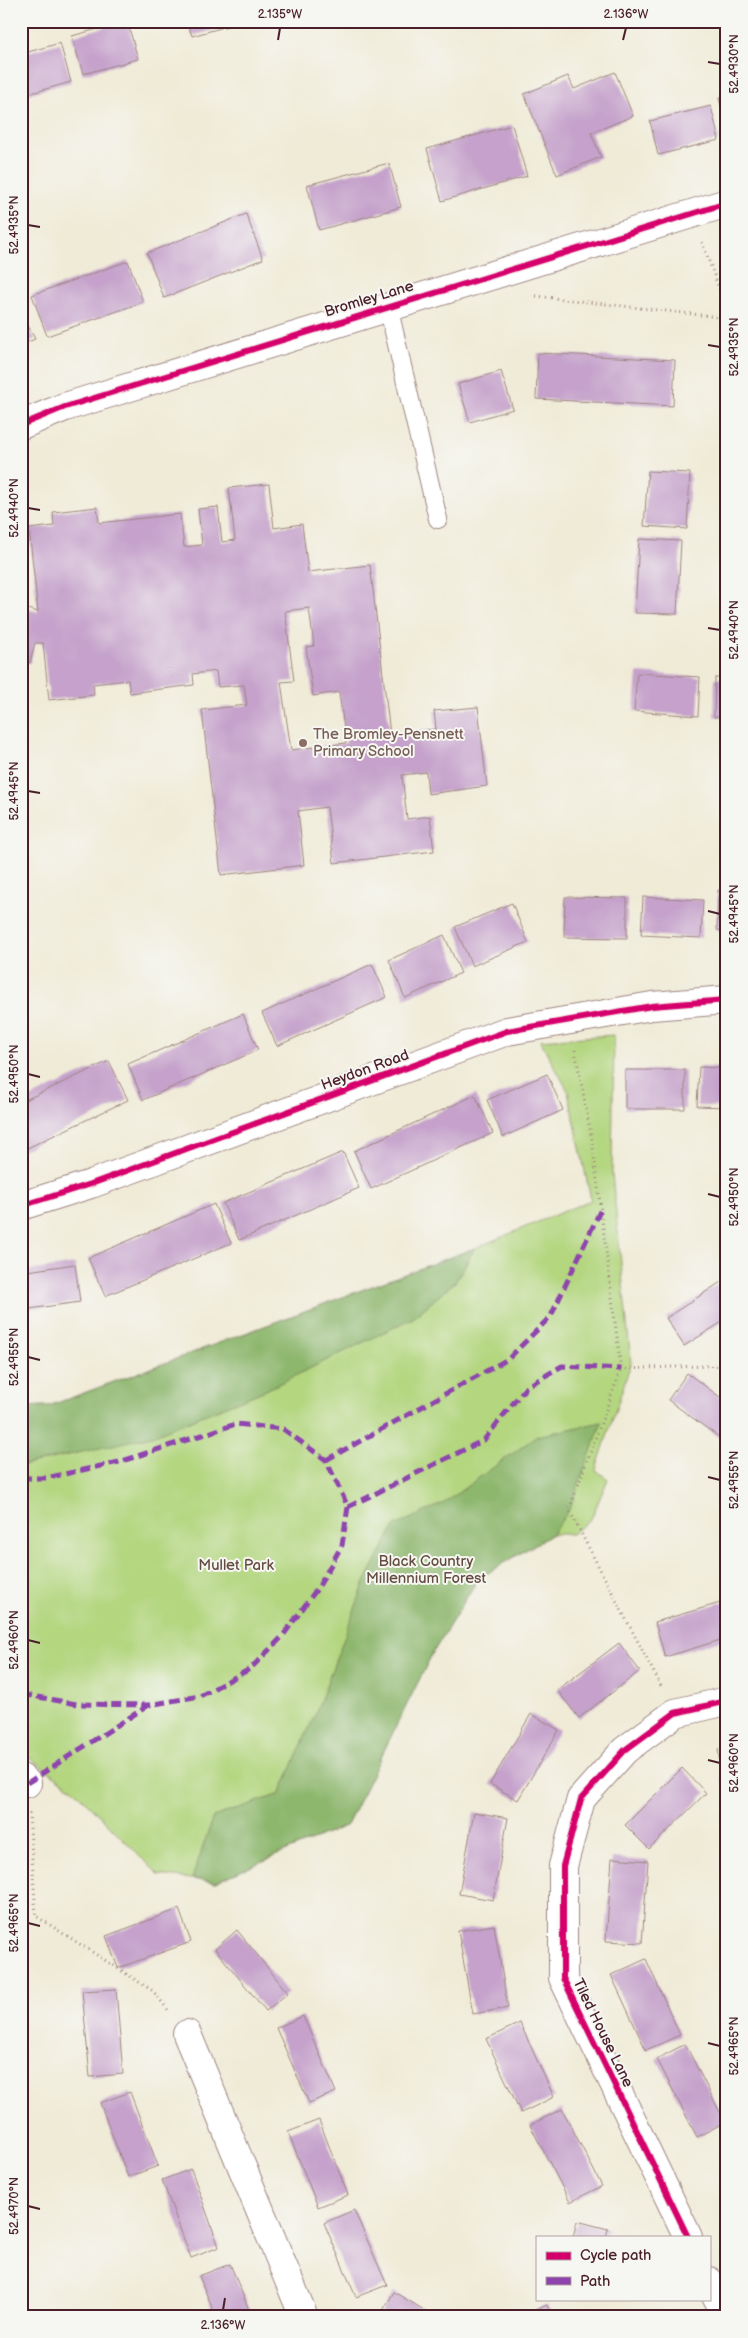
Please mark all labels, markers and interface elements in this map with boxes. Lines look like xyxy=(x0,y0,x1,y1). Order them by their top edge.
text: 2.135°W xyxy=(258,7,302,22)
text: 2.136°W xyxy=(603,7,649,22)
text: 52.4930°N xyxy=(727,34,742,94)
text: 52.4935°N xyxy=(7,195,22,255)
street label: Bromley Lane xyxy=(322,276,416,322)
text: 52.4935°N xyxy=(727,317,742,377)
text: 52.4940°N xyxy=(7,478,22,538)
text: 52.4940°N xyxy=(727,600,742,660)
place label: The Bromley-Pensnett Primary School xyxy=(313,725,464,761)
marker: The Bromley-Pensnett Primary School xyxy=(297,737,309,749)
text: 52.4945°N xyxy=(7,761,22,821)
text: 52.4945°N xyxy=(727,884,742,944)
text: 52.4950°N xyxy=(7,1044,22,1104)
street label: Heydon Road xyxy=(319,1045,411,1095)
text: 52.4950°N xyxy=(727,1167,742,1227)
text: 52.4955°N xyxy=(7,1328,22,1386)
text: 52.4955°N xyxy=(727,1451,742,1509)
park label: Black Country Millennium Forest xyxy=(366,1552,487,1588)
park label: Mullet Park xyxy=(198,1556,274,1575)
text: 52.4960°N xyxy=(7,1610,22,1670)
text: 52.4960°N xyxy=(727,1733,742,1793)
text: 52.4965°N xyxy=(7,1893,22,1953)
street label: Tiled House Lane xyxy=(568,1975,638,2091)
text: 52.4965°N xyxy=(727,2016,742,2076)
text: 52.4970°N xyxy=(7,2177,22,2235)
legend xyxy=(536,2236,710,2300)
text: Cycle path xyxy=(580,2246,651,2265)
text: Path xyxy=(580,2272,610,2291)
text: 2.136°W xyxy=(200,2318,246,2333)

